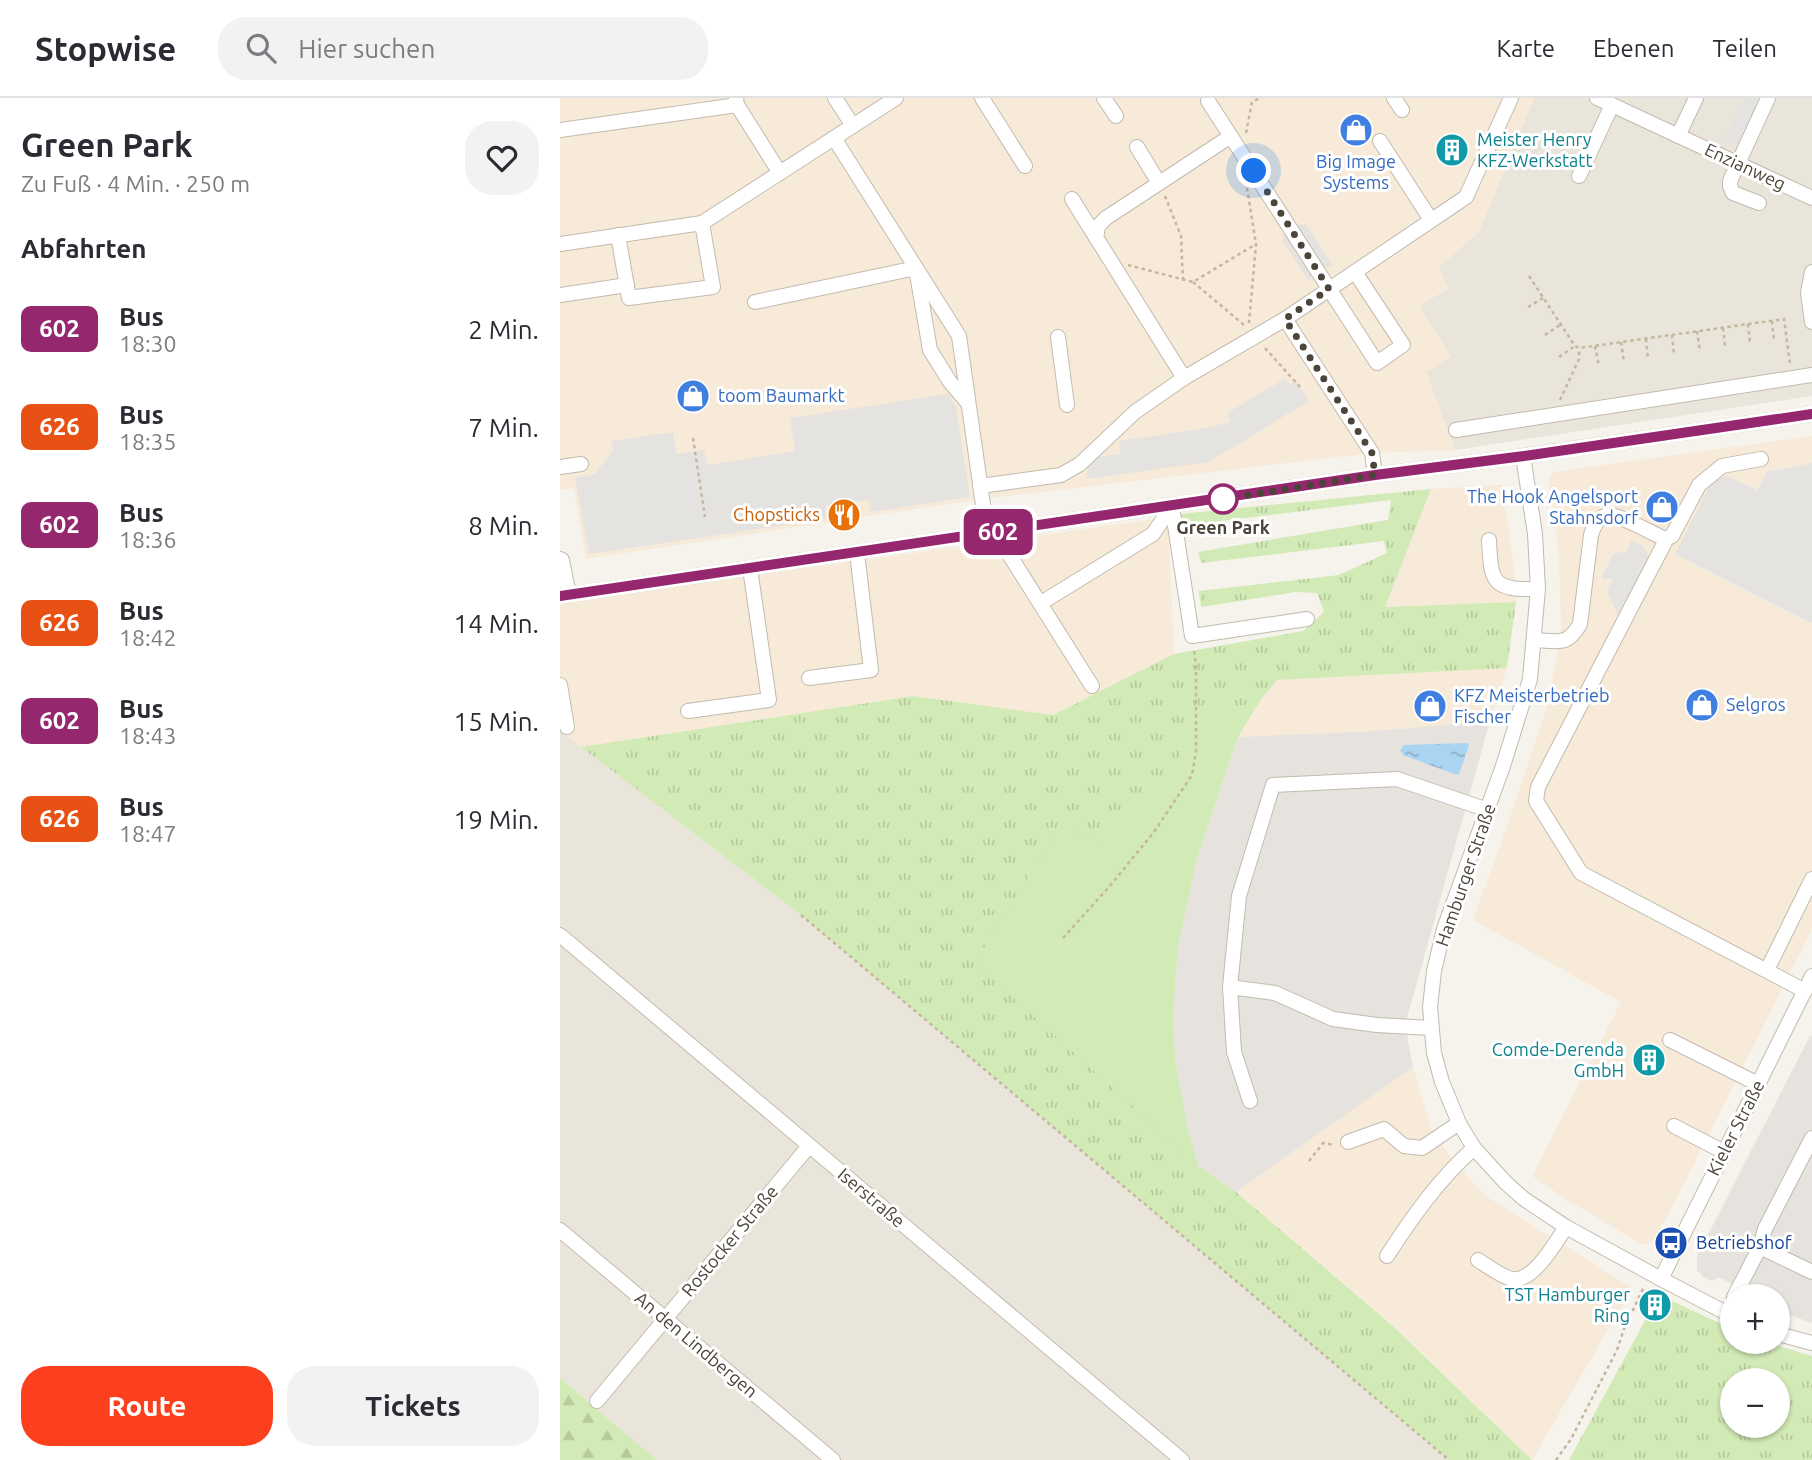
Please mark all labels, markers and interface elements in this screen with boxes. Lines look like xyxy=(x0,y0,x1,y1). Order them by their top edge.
search box xyxy=(218,17,708,80)
icon: search xyxy=(242,29,280,67)
text: Stopwise xyxy=(35,30,176,67)
text: Hier suchen xyxy=(298,34,435,63)
text: Karte xyxy=(1496,35,1555,62)
text: Ebenen xyxy=(1593,35,1674,62)
text: Teilen xyxy=(1712,35,1777,62)
shop icon: Big Image Systems xyxy=(1337,111,1375,149)
button: heart xyxy=(465,121,539,195)
text: Green Park xyxy=(21,126,193,163)
place label: Meister Henry KFZ-Werkstatt xyxy=(1477,129,1593,170)
building icon: Meister Henry KFZ-Werkstatt xyxy=(1433,131,1471,169)
street label: Enzianweg xyxy=(1702,139,1789,193)
place label: Big Image Systems xyxy=(1316,151,1396,192)
your location xyxy=(1236,153,1271,188)
text: Zu Fuß · 4 Min. · 250 m xyxy=(21,171,250,196)
text: Abfahrten xyxy=(21,234,146,263)
text: Bus xyxy=(119,302,164,331)
text: 602 xyxy=(39,315,80,342)
text: 2 Min. xyxy=(468,315,539,344)
text: 18:30 xyxy=(119,331,177,356)
shop icon: toom Baumarkt xyxy=(674,377,712,415)
place label: toom Baumarkt xyxy=(718,385,844,405)
text: Bus xyxy=(119,400,164,429)
text: 626 xyxy=(39,413,80,440)
text: 7 Min. xyxy=(468,413,539,442)
text: 18:35 xyxy=(119,429,177,454)
marker: Green Park xyxy=(1208,484,1238,514)
place label: The Hook Angelsport Stahnsdorf xyxy=(1467,486,1638,527)
shop icon: The Hook Angelsport Stahnsdorf xyxy=(1643,488,1681,526)
restaurant icon: Chopsticks xyxy=(825,496,863,534)
text: Bus xyxy=(119,498,164,527)
place label: Chopsticks xyxy=(733,504,820,524)
line badge: 602 xyxy=(958,509,1038,555)
text: 602 xyxy=(39,511,80,538)
text: 8 Min. xyxy=(468,511,539,540)
place label: Green Park xyxy=(1176,517,1270,537)
text: 602 xyxy=(978,518,1018,545)
text: 18:36 xyxy=(119,527,177,552)
text: Bus xyxy=(119,596,164,625)
text: 626 xyxy=(39,609,80,636)
text: 14 Min. xyxy=(454,609,539,638)
text: 18:42 xyxy=(119,625,177,650)
place label: KFZ Meisterbetrieb Fischer xyxy=(1454,685,1610,726)
shop icon: Selgros xyxy=(1683,686,1721,724)
shop icon: KFZ Meisterbetrieb Fischer xyxy=(1411,687,1449,725)
text: Bus xyxy=(119,694,164,723)
place label: Selgros xyxy=(1726,694,1786,714)
text: 602 xyxy=(39,707,80,734)
text: 15 Min. xyxy=(454,707,539,736)
text: 18:43 xyxy=(119,723,177,748)
text: Bus xyxy=(119,792,164,821)
street label: Hamburger Straße xyxy=(1431,801,1499,949)
text: 626 xyxy=(39,805,80,832)
text: 19 Min. xyxy=(454,805,539,834)
text: 18:47 xyxy=(119,821,177,846)
place label: Comde-Derenda GmbH xyxy=(1492,1039,1624,1080)
building icon: Comde-Derenda GmbH xyxy=(1630,1041,1668,1079)
street label: Kieler Straße xyxy=(1702,1076,1768,1179)
street label: Iserstraße xyxy=(834,1164,909,1231)
street label: Rostocker Straße xyxy=(677,1181,781,1300)
bus stop icon: Betriebshof xyxy=(1652,1224,1690,1262)
place label: Betriebshof xyxy=(1696,1232,1792,1252)
place label: TST Hamburger Ring xyxy=(1504,1284,1630,1325)
map controls xyxy=(1720,1284,1790,1438)
button: + xyxy=(1720,1284,1790,1354)
building icon: TST Hamburger Ring xyxy=(1636,1286,1674,1324)
street label: An den Lindbergen xyxy=(632,1287,762,1401)
button: Route xyxy=(21,1366,273,1446)
button: Tickets xyxy=(287,1366,539,1446)
button: − xyxy=(1720,1368,1790,1438)

